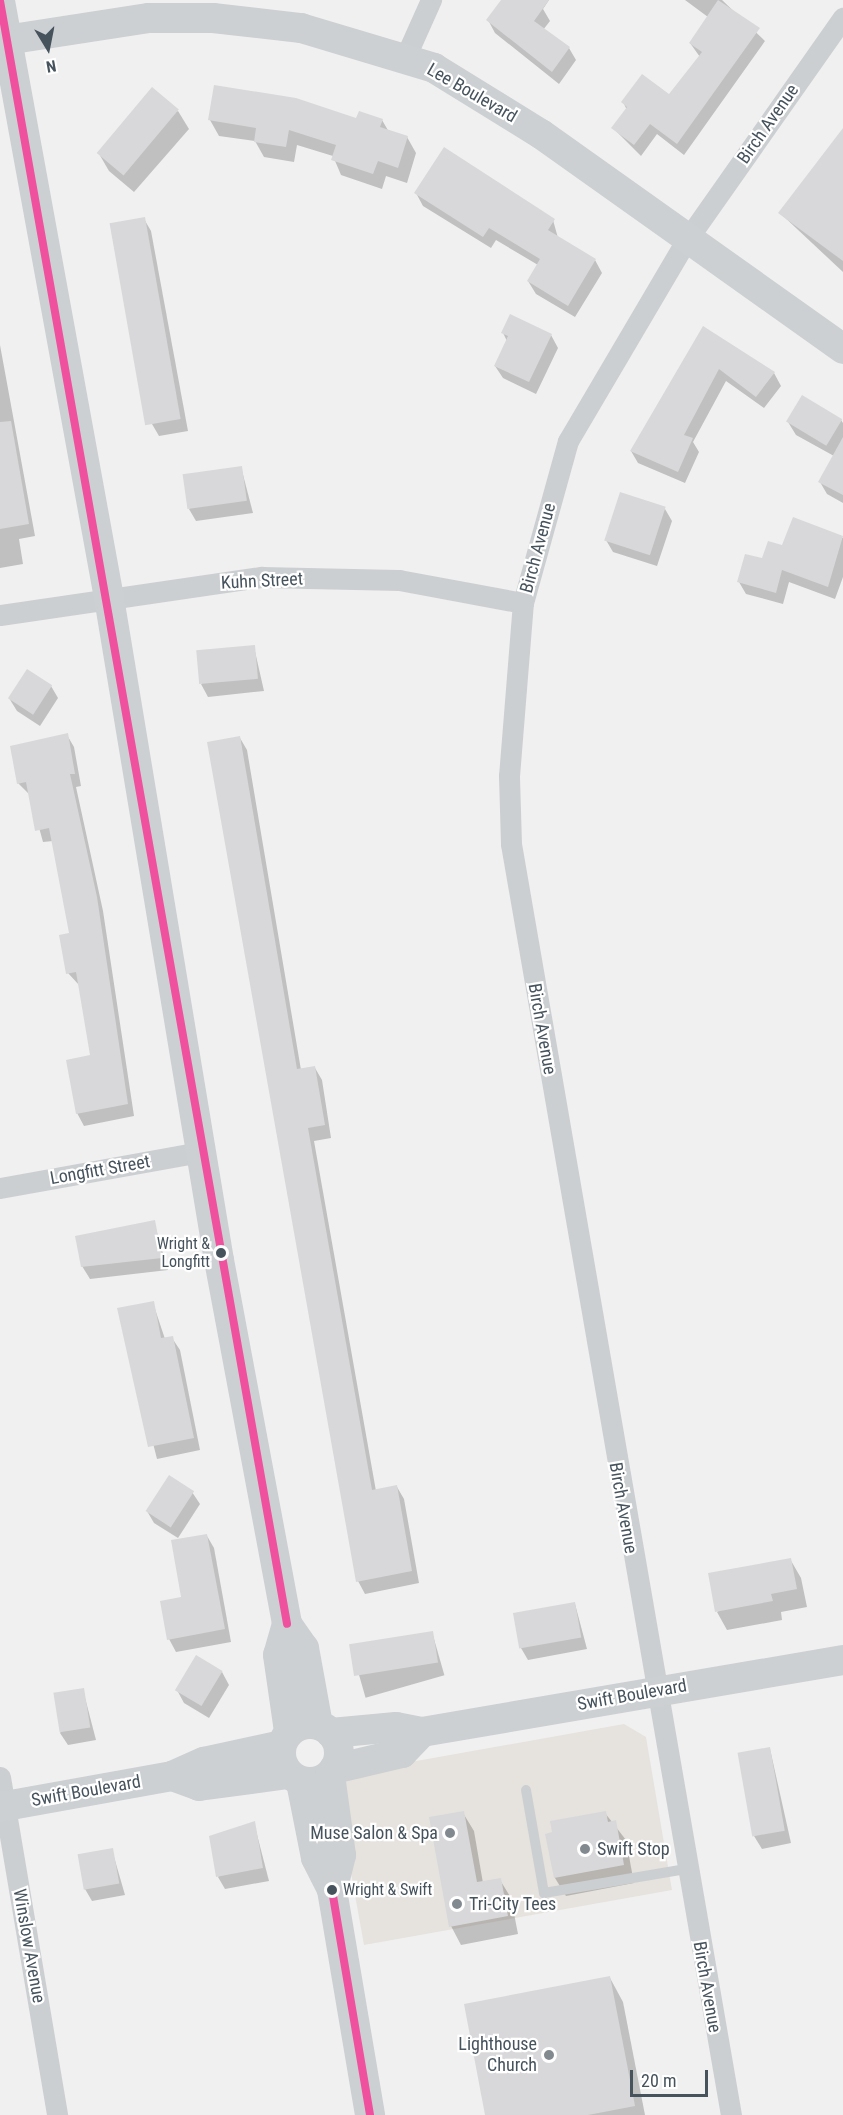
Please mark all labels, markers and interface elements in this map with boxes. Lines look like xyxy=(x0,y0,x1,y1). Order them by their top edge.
north arrow xyxy=(18,18,78,78)
text: N xyxy=(45,56,58,76)
street label: Lee Boulevard xyxy=(423,59,521,127)
street label: Birch Avenue xyxy=(733,80,803,168)
street label: Birch Avenue xyxy=(516,501,560,595)
street label: Kuhn Street xyxy=(220,568,304,594)
street label: Birch Avenue xyxy=(523,982,561,1076)
street label: Longfitt Street xyxy=(48,1151,152,1189)
place label: Wright & Longfitt xyxy=(157,1234,210,1272)
marker: Wright & Longfitt xyxy=(215,1247,227,1259)
street label: Birch Avenue xyxy=(604,1461,642,1555)
street label: Swift Boulevard xyxy=(576,1675,688,1715)
street label: Swift Boulevard xyxy=(30,1771,142,1811)
place label: Muse Salon & Spa xyxy=(310,1822,438,1844)
marker: Muse Salon & Spa xyxy=(443,1826,457,1840)
place label: Swift Stop xyxy=(597,1838,670,1860)
marker: Swift Stop xyxy=(578,1842,592,1856)
place label: Wright & Swift xyxy=(343,1880,432,1900)
marker: Wright & Swift xyxy=(326,1884,338,1896)
street label: Winslow Avenue xyxy=(8,1887,50,2005)
place label: Tri-City Tees xyxy=(469,1893,557,1915)
marker: Tri-City Tees xyxy=(450,1897,464,1911)
street label: Birch Avenue xyxy=(688,1940,726,2034)
place label: Lighthouse Church xyxy=(458,2034,537,2076)
marker: Lighthouse Church xyxy=(542,2048,556,2062)
scale bar xyxy=(633,2058,711,2096)
text: 20 m xyxy=(641,2070,676,2091)

